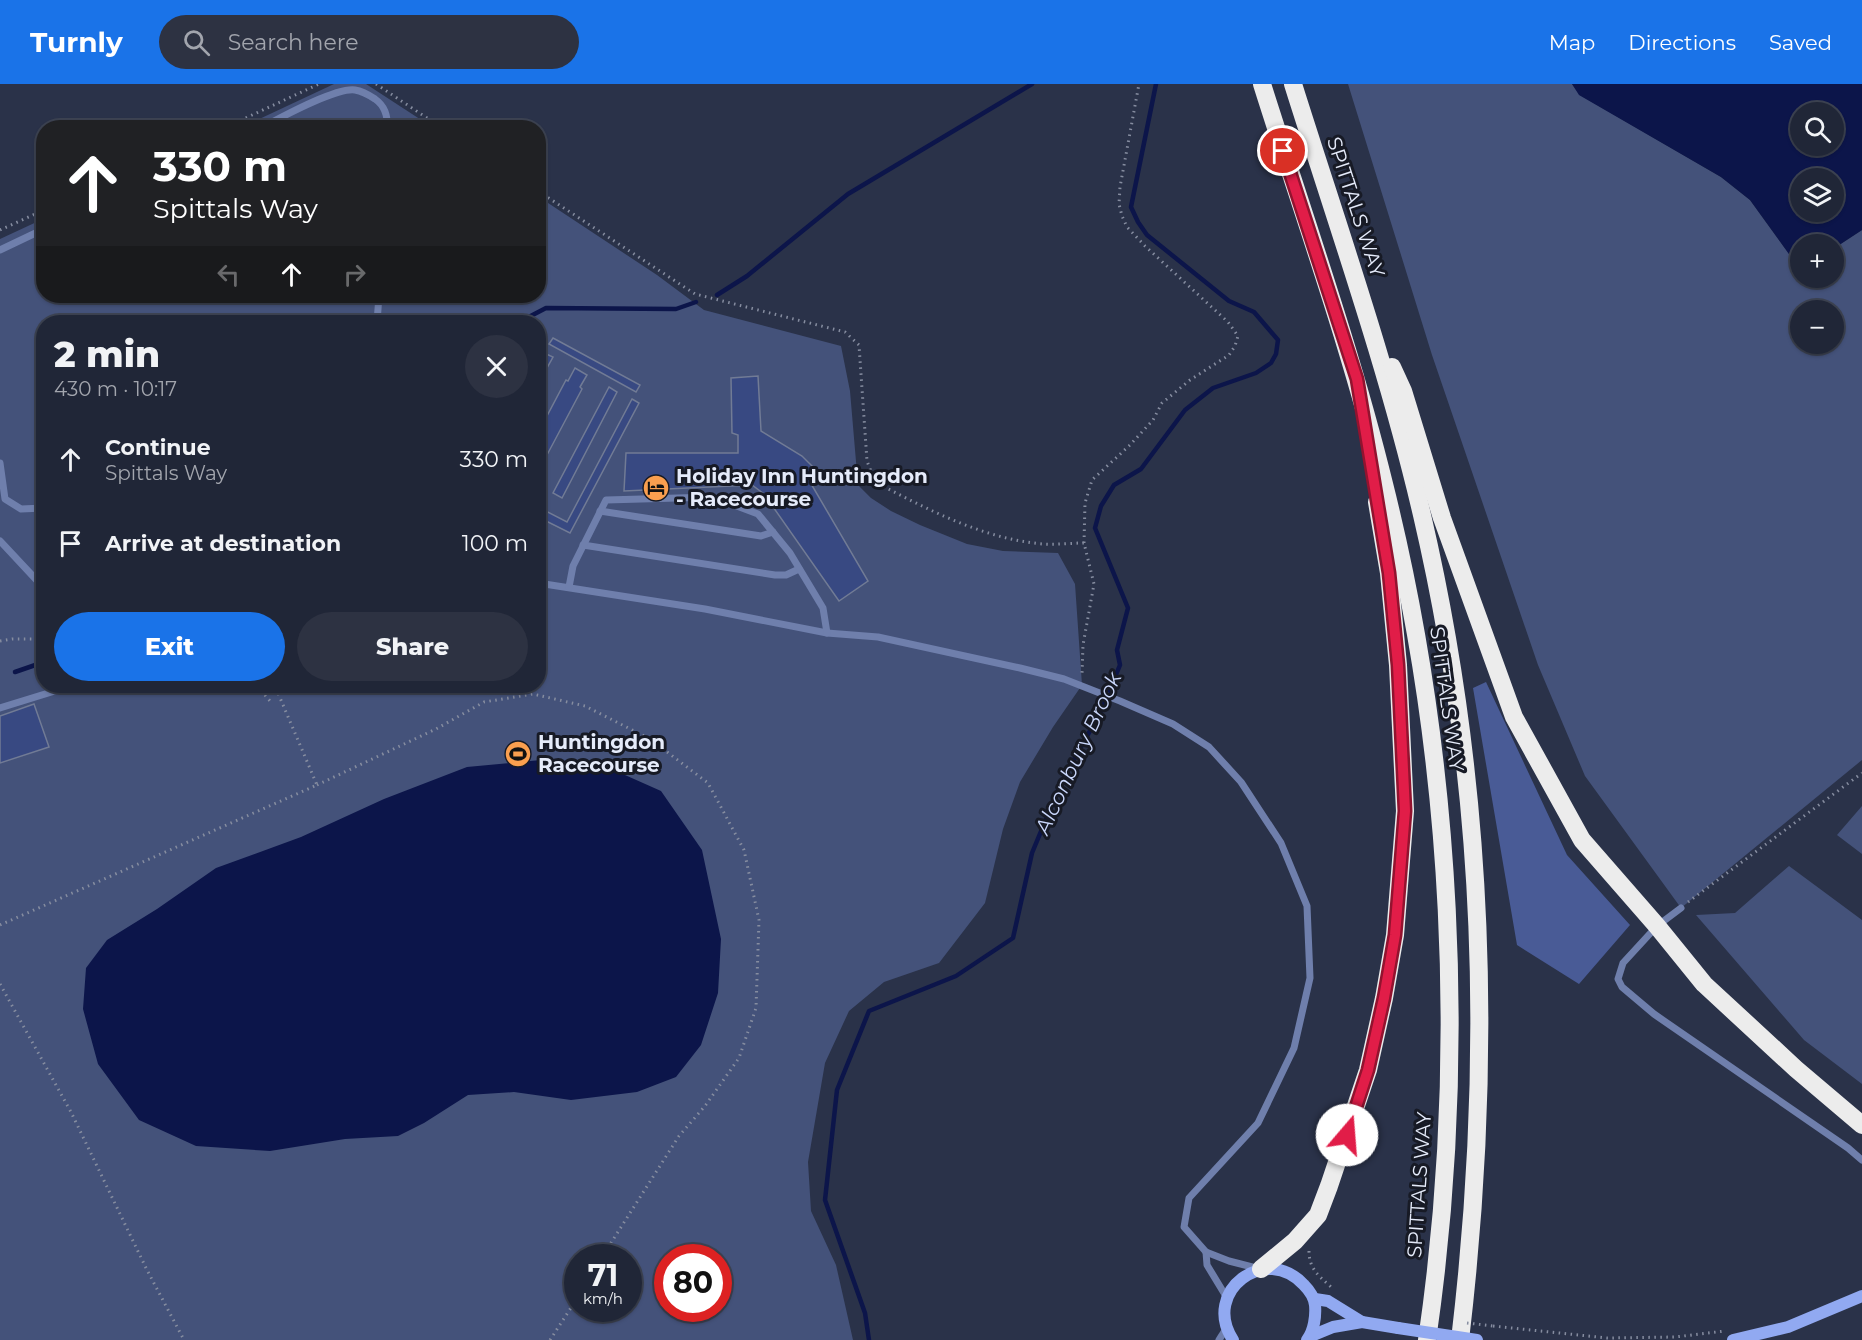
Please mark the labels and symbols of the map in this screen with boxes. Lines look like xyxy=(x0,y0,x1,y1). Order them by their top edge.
pin xyxy=(1257,125,1308,176)
street label: SPITTALS WAY xyxy=(1322,134,1390,280)
place label: Holiday Inn Huntingdon - Racecourse xyxy=(676,464,928,511)
hotel icon: Holiday Inn Huntingdon - Racecourse xyxy=(641,473,671,503)
street label: SPITTALS WAY xyxy=(1425,625,1469,773)
water label: Alconbury Brook xyxy=(1029,667,1127,840)
place label: Huntingdon Racecourse xyxy=(538,730,665,777)
sports icon: Huntingdon Racecourse xyxy=(503,739,533,769)
position arrow xyxy=(1315,1103,1379,1167)
street label: SPITTALS WAY xyxy=(1402,1111,1436,1259)
speed limit sign: 80 xyxy=(654,1244,732,1322)

